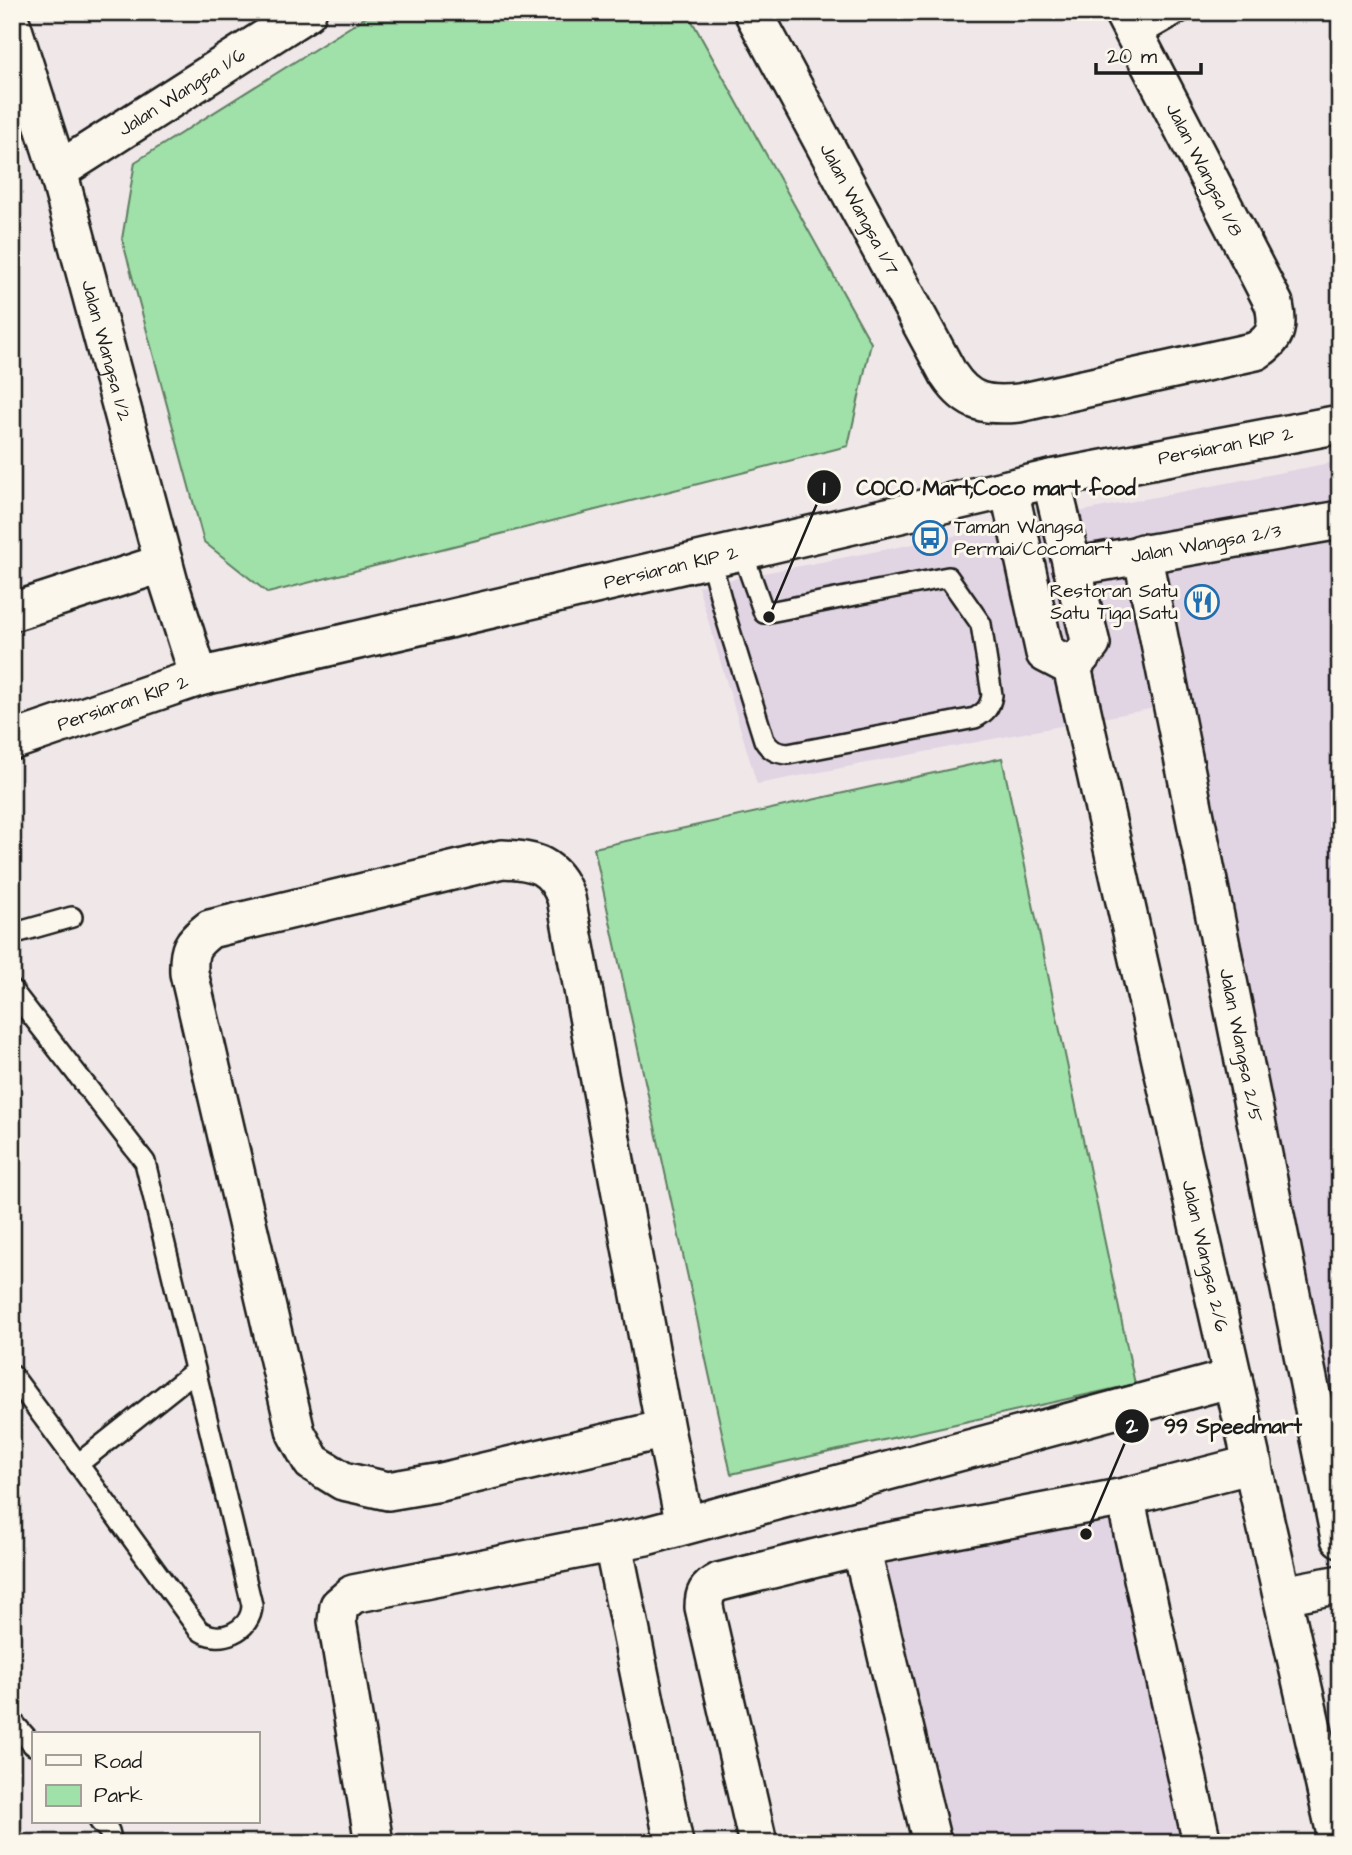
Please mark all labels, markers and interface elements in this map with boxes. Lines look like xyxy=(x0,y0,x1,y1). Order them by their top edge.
scale bar xyxy=(1096,32,1202,76)
street label: Jalan Wangsa 1/6 xyxy=(113,41,251,143)
text: 20 m xyxy=(1107,42,1158,71)
street label: Jalan Wangsa 1/8 xyxy=(1158,99,1249,242)
street label: Jalan Wangsa 1/7 xyxy=(813,138,906,280)
street label: Jalan Wangsa 1/2 xyxy=(74,277,138,424)
street label: Persiaran KIP 2 xyxy=(1156,420,1296,472)
callout: COCO Mart;Coco mart food xyxy=(807,466,1149,508)
text: 1 xyxy=(823,474,826,503)
text: COCO Mart;Coco mart food xyxy=(856,474,1136,503)
place label: Taman Wangsa Permai/Cocomart xyxy=(954,514,1113,563)
street label: Jalan Wangsa 2/3 xyxy=(1129,517,1284,570)
bus stop icon: Taman Wangsa Permai/Cocomart xyxy=(911,519,949,557)
street label: Persiaran KIP 2 xyxy=(601,539,741,596)
place label: Restoran Satu Satu Tiga Satu xyxy=(1050,578,1178,628)
restaurant icon: Restoran Satu Satu Tiga Satu xyxy=(1183,583,1221,621)
street label: Persiaran KIP 2 xyxy=(53,668,192,738)
street label: Jalan Wangsa 2/5 xyxy=(1212,966,1270,1125)
street label: Jalan Wangsa 2/6 xyxy=(1175,1177,1235,1334)
callout: 99 Speedmart xyxy=(1115,1405,1316,1447)
text: 2 xyxy=(1125,1412,1139,1441)
text: 99 Speedmart xyxy=(1164,1412,1303,1442)
legend xyxy=(32,1732,259,1824)
text: Road xyxy=(94,1747,142,1776)
text: Park xyxy=(94,1781,143,1810)

